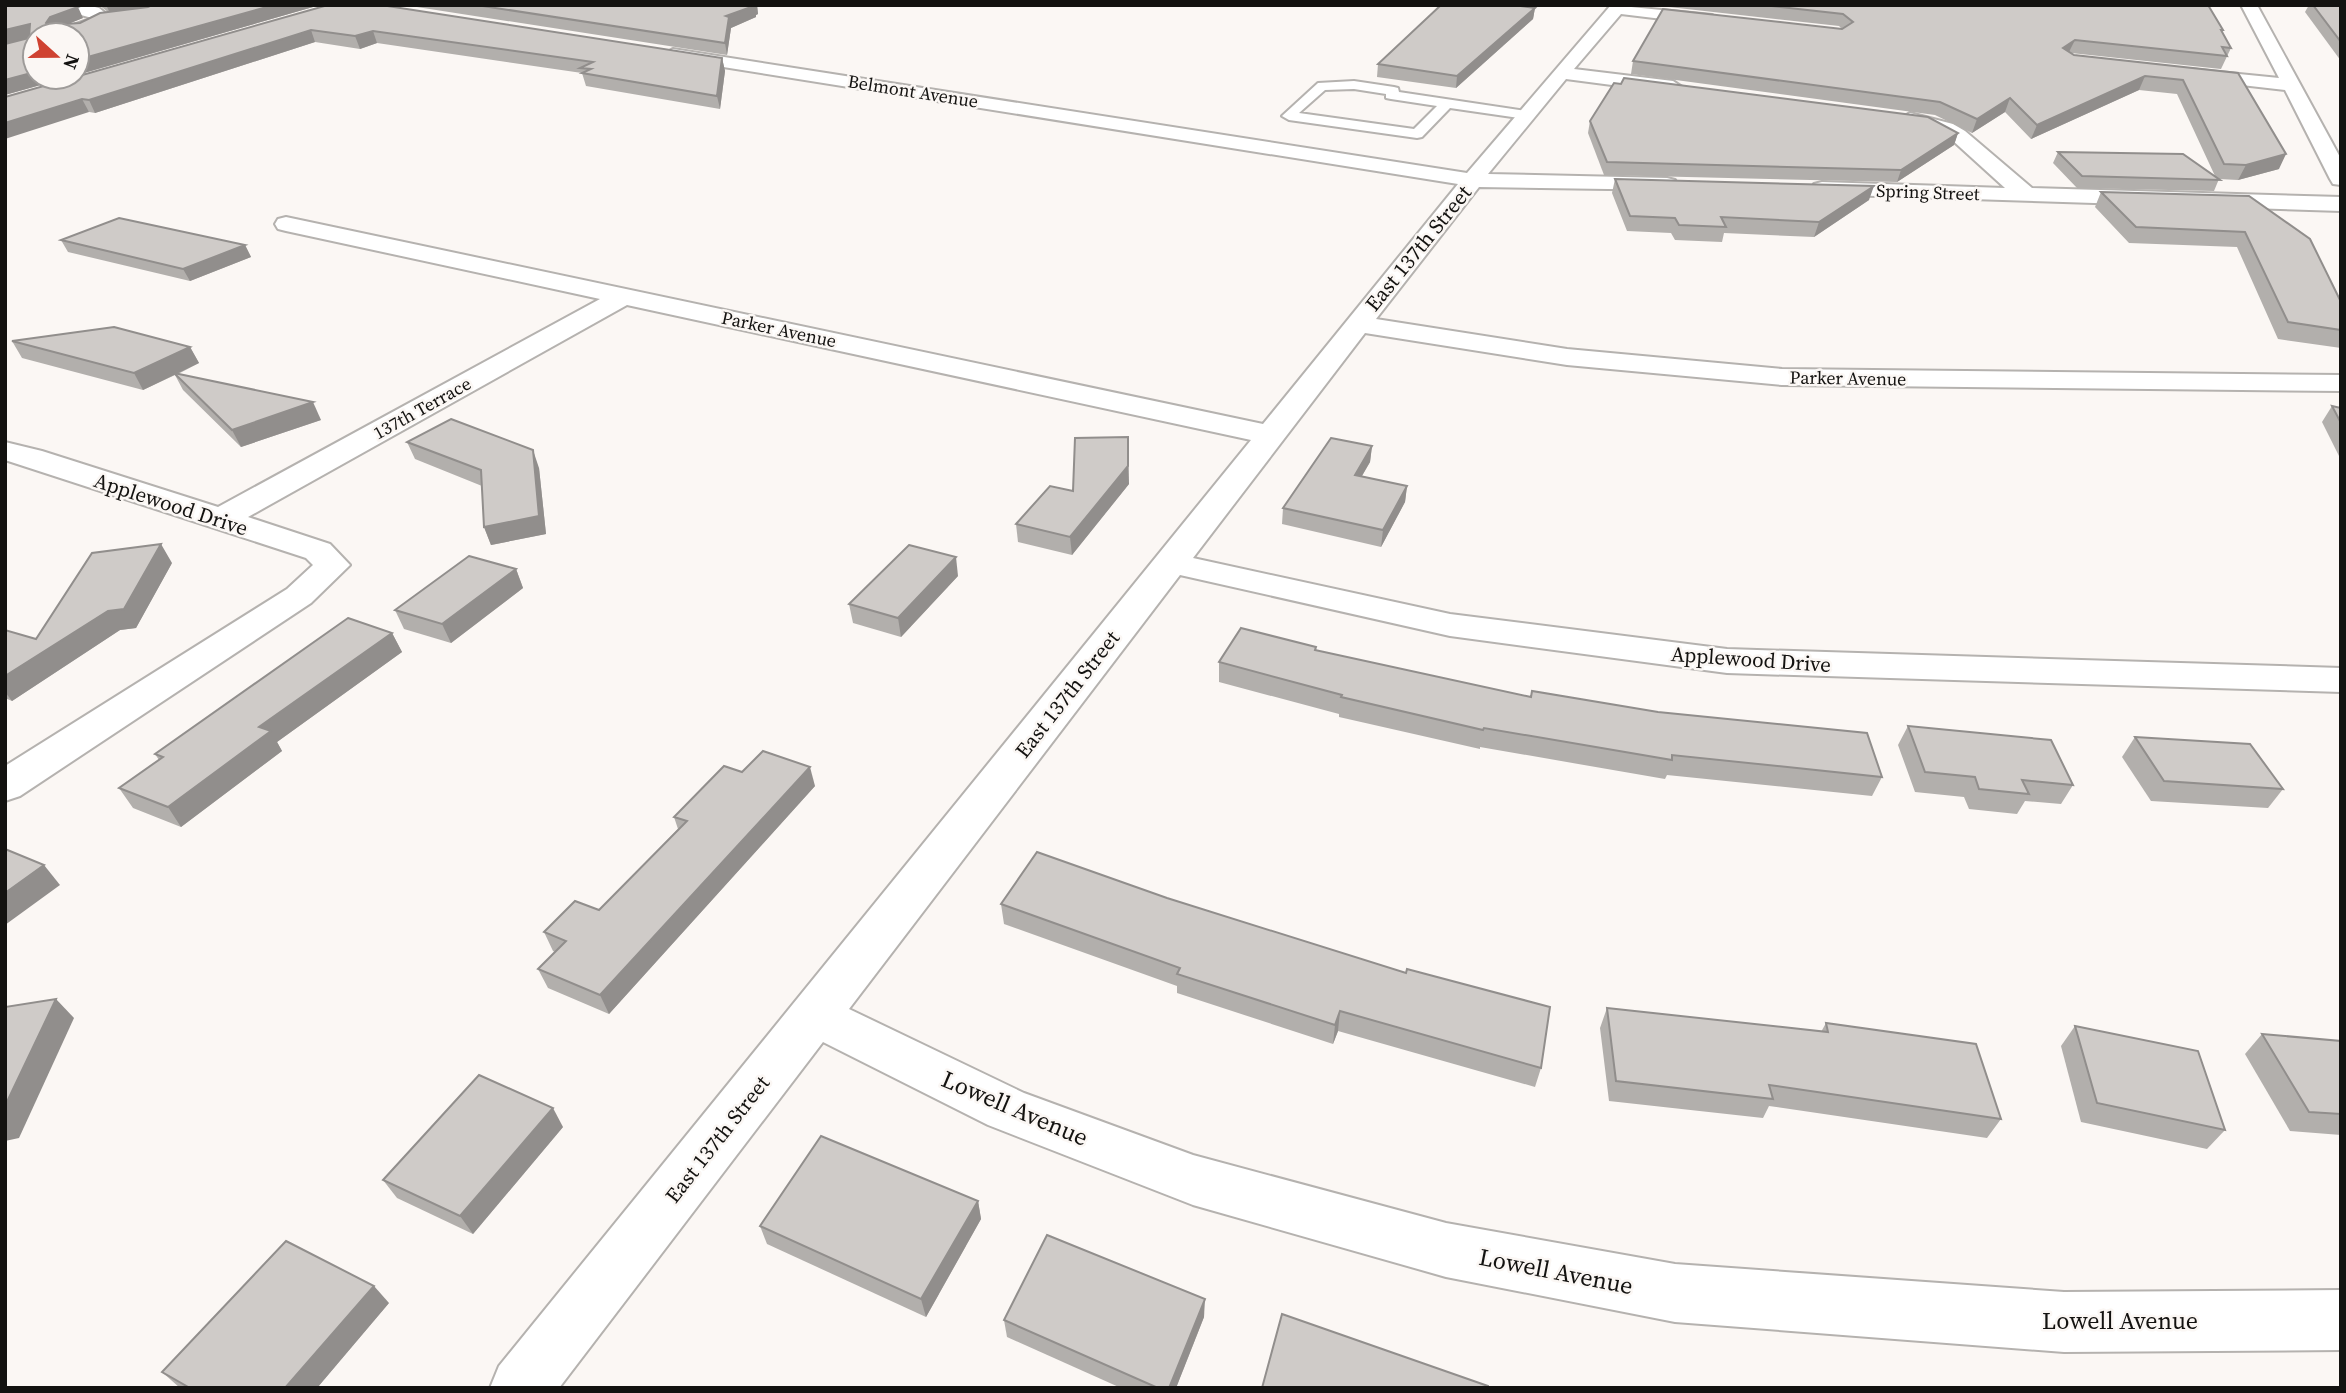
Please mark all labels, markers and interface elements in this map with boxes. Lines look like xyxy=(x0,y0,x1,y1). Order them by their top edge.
north arrow xyxy=(21,21,91,91)
text: N xyxy=(57,51,86,73)
street label: Belmont Avenue xyxy=(846,68,980,114)
street label: Spring Street xyxy=(1876,178,1980,206)
street label: East 137th Street xyxy=(1358,179,1478,317)
street label: Parker Avenue xyxy=(719,305,839,353)
street label: Parker Avenue xyxy=(1789,364,1907,392)
street label: 137th Terrace xyxy=(369,371,475,445)
street label: Applewood Drive xyxy=(90,465,252,543)
street label: East 137th Street xyxy=(1008,624,1126,764)
street label: Applewood Drive xyxy=(1670,639,1832,679)
street label: Lowell Avenue xyxy=(937,1062,1093,1154)
street label: East 137th Street xyxy=(658,1069,776,1209)
street label: Lowell Avenue xyxy=(1476,1240,1636,1302)
street label: Lowell Avenue xyxy=(2042,1304,2198,1337)

